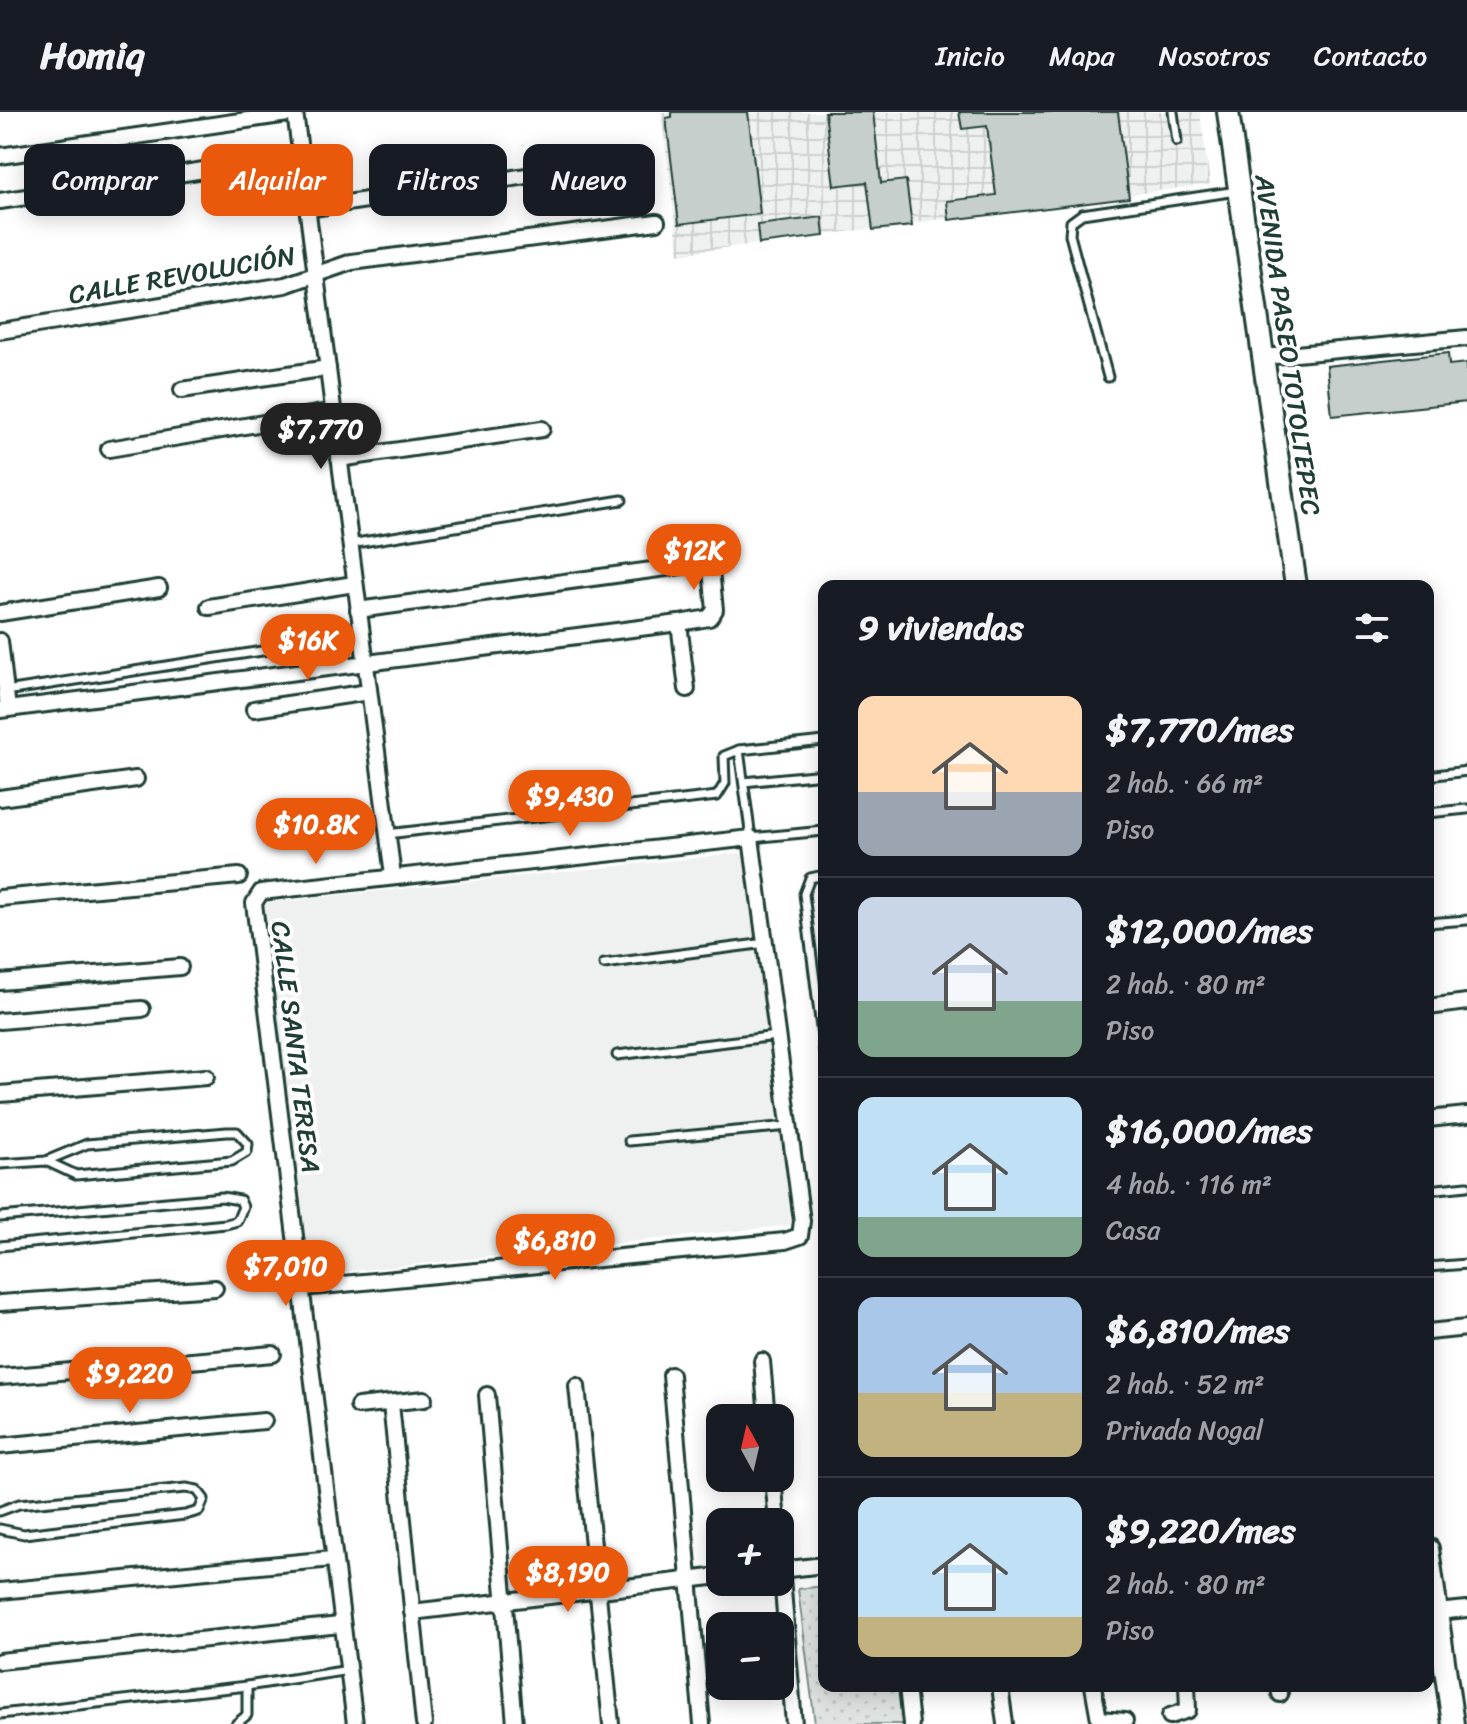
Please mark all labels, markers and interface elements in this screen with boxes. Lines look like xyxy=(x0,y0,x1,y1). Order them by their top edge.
text: Homiq xyxy=(40,22,144,89)
text: Inicio xyxy=(935,31,1005,80)
text: Mapa xyxy=(1049,31,1115,80)
text: Nosotros xyxy=(1159,31,1270,80)
text: Contacto xyxy=(1314,31,1427,80)
chip: Comprar xyxy=(24,144,185,216)
chip: Alquilar xyxy=(201,144,353,216)
chip: Filtros xyxy=(369,144,507,216)
chip: Nuevo xyxy=(523,144,655,216)
street label: AVENIDA PASEO TOTOLTEPEC xyxy=(1241,170,1335,519)
street label: CALLE REVOLUCIÓN xyxy=(65,232,299,318)
pin: $7,770 xyxy=(256,403,386,471)
text: $7,770 xyxy=(278,406,364,452)
pin: $12K xyxy=(647,524,741,592)
text: $12K xyxy=(664,527,724,573)
text: 9 viviendas xyxy=(858,598,1024,658)
icon: filters xyxy=(1350,606,1394,650)
pin: $16K xyxy=(261,614,355,682)
text: $16K xyxy=(278,617,338,663)
text: $7,770/mes xyxy=(1106,700,1294,760)
icon: home xyxy=(922,728,1018,824)
text: 2 hab. · 66 m² xyxy=(1106,760,1263,806)
pin: $9,430 xyxy=(505,770,635,838)
text: $9,430 xyxy=(526,773,614,819)
pin: $10.8K xyxy=(251,798,381,866)
text: $10.8K xyxy=(274,801,358,847)
text: Piso xyxy=(1106,806,1154,852)
text: $12,000/mes xyxy=(1106,901,1313,961)
street label: CALLE SANTA TERESA xyxy=(258,918,334,1176)
icon: home xyxy=(922,929,1018,1025)
text: 2 hab. · 80 m² xyxy=(1106,961,1266,1007)
text: Piso xyxy=(1106,1007,1154,1053)
text: $16,000/mes xyxy=(1106,1101,1312,1161)
icon: home xyxy=(922,1129,1018,1225)
text: 4 hab. · 116 m² xyxy=(1106,1161,1272,1207)
text: Casa xyxy=(1106,1207,1160,1253)
pin: $6,810 xyxy=(490,1214,620,1282)
text: $6,810 xyxy=(514,1217,596,1263)
pin: $7,010 xyxy=(221,1240,351,1308)
text: $7,010 xyxy=(244,1243,328,1289)
text: $6,810/mes xyxy=(1106,1301,1290,1361)
icon: home xyxy=(922,1329,1018,1425)
pin: $9,220 xyxy=(65,1347,195,1415)
text: $9,220 xyxy=(87,1350,173,1396)
text: 2 hab. · 52 m² xyxy=(1106,1361,1265,1407)
north arrow xyxy=(706,1404,794,1492)
map controls xyxy=(706,1404,794,1700)
text: Privada Nogal xyxy=(1106,1407,1263,1453)
text: $9,220/mes xyxy=(1106,1501,1296,1561)
button: + xyxy=(706,1508,794,1596)
icon: home xyxy=(922,1529,1018,1625)
pin: $8,190 xyxy=(503,1546,633,1614)
text: $8,190 xyxy=(526,1549,610,1595)
text: 2 hab. · 80 m² xyxy=(1106,1561,1266,1607)
text: Piso xyxy=(1106,1607,1154,1653)
button: − xyxy=(706,1612,794,1700)

